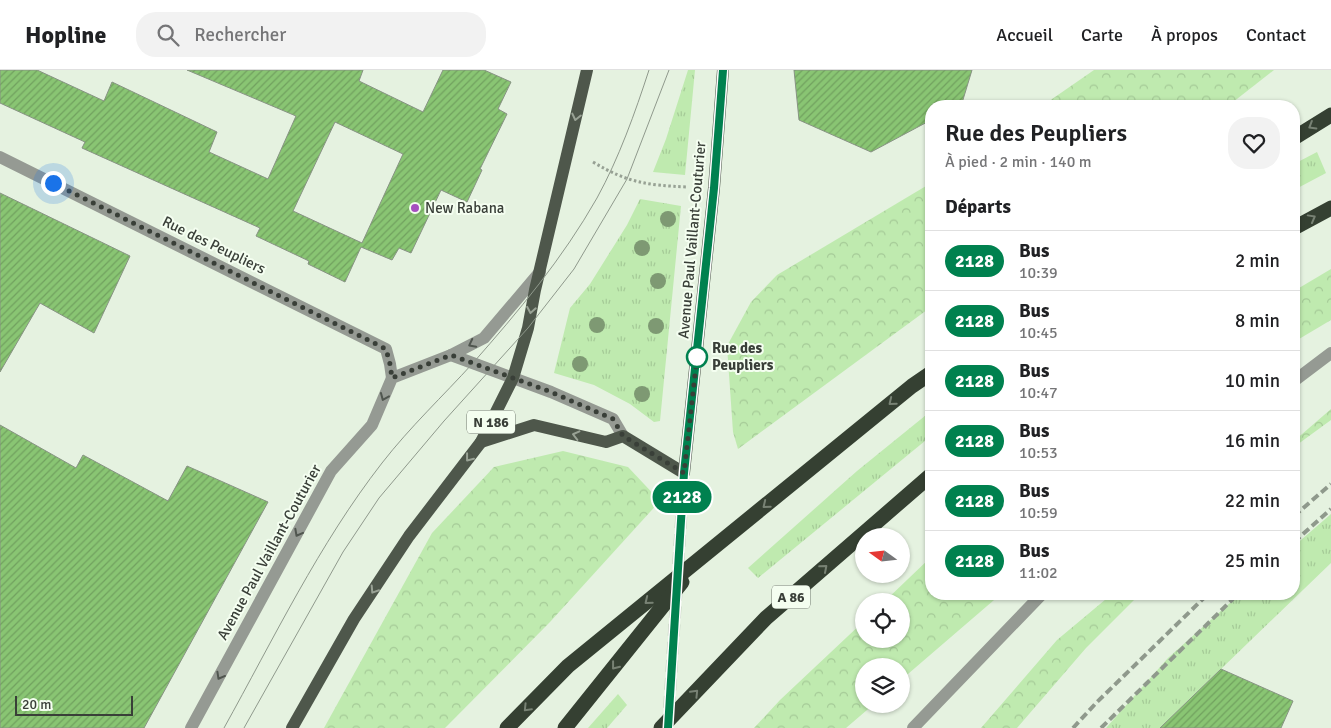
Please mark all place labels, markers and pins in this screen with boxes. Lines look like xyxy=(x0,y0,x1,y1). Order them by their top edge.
place label: New Rabana xyxy=(425,199,504,217)
marker: New Rabana xyxy=(409,202,421,214)
place label: Rue des Peupliers xyxy=(712,339,774,374)
marker: Rue des Peupliers xyxy=(686,346,708,368)

